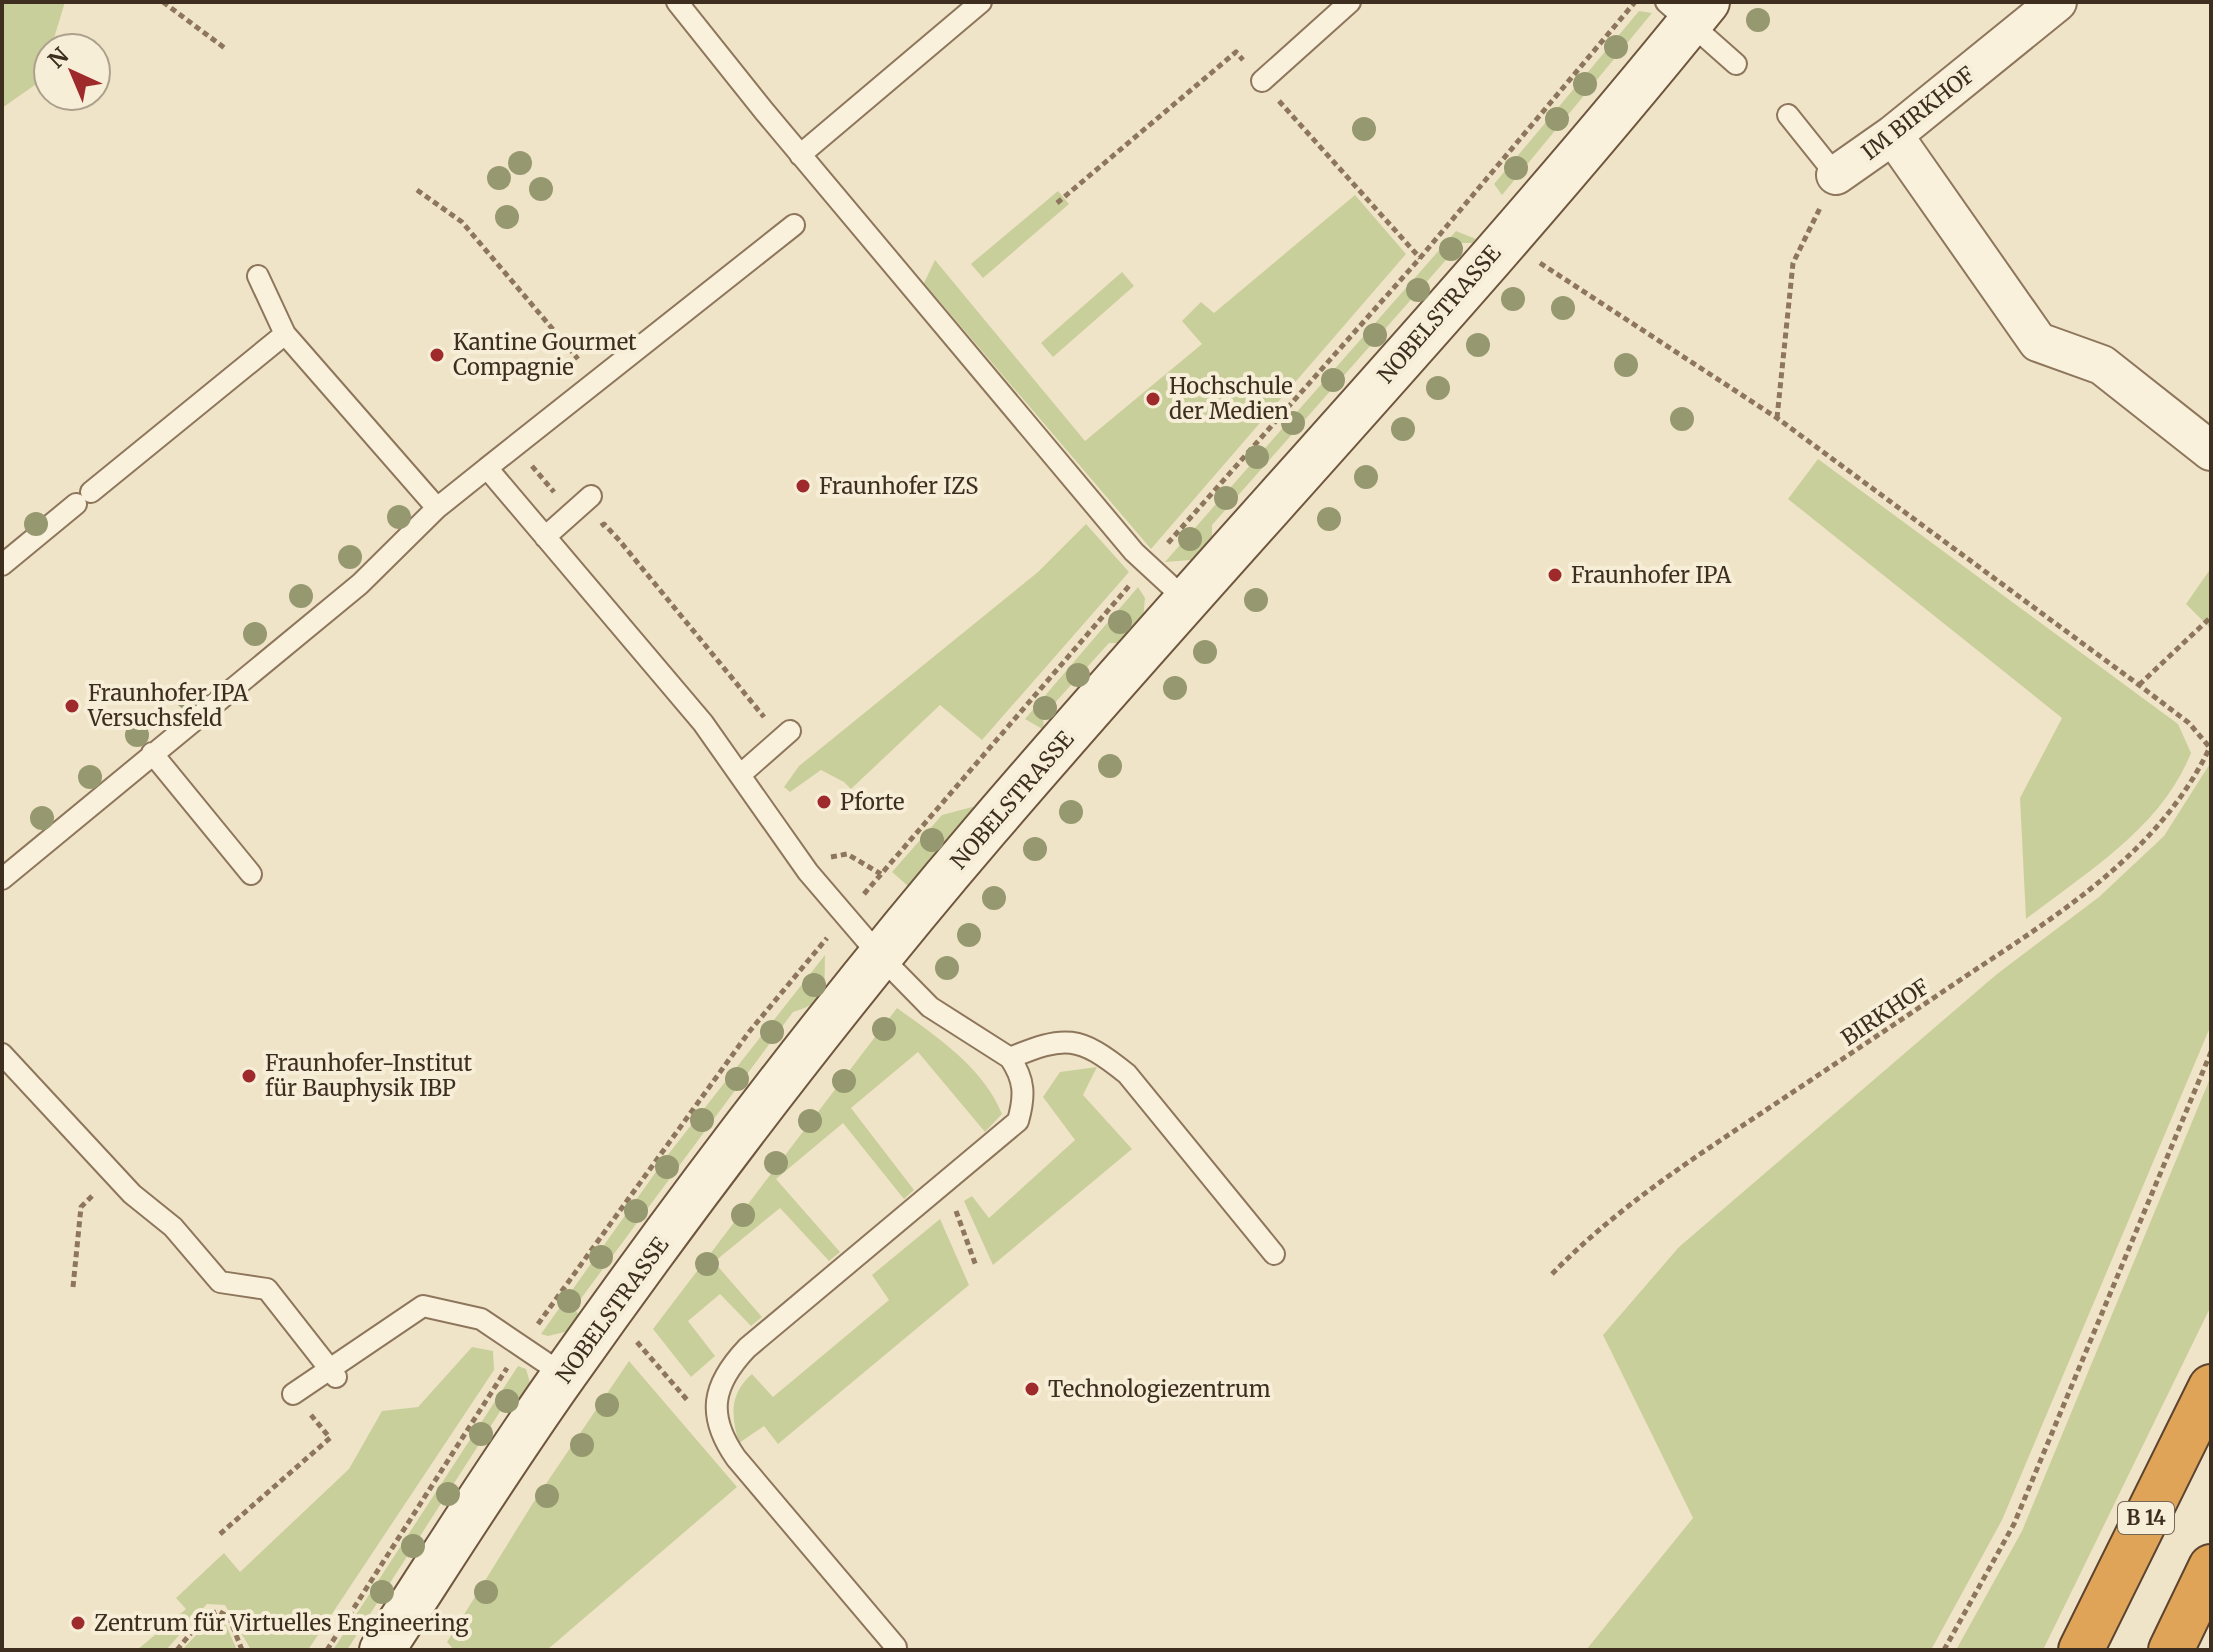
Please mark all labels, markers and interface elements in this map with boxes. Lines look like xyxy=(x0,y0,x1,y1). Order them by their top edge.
north arrow xyxy=(32,32,112,112)
text: N xyxy=(42,41,75,74)
street label: IM BIRKHOF xyxy=(1856,60,1980,166)
street label: NOBELSTRASSE xyxy=(1371,239,1507,389)
place label: Kantine Gourmet Compagnie xyxy=(453,328,637,381)
marker: Kantine Gourmet Compagnie xyxy=(428,346,446,364)
place label: Hochschule der Medien xyxy=(1169,372,1293,425)
marker: Hochschule der Medien xyxy=(1144,390,1162,408)
place label: Fraunhofer IZS xyxy=(819,472,978,500)
marker: Fraunhofer IZS xyxy=(794,477,812,495)
place label: Fraunhofer IPA xyxy=(1571,561,1732,589)
marker: Fraunhofer IPA xyxy=(1546,566,1564,584)
place label: Fraunhofer IPA Versuchsfeld xyxy=(87,679,249,732)
marker: Fraunhofer IPA Versuchsfeld xyxy=(63,697,81,715)
street label: NOBELSTRASSE xyxy=(944,725,1080,875)
place label: Pforte xyxy=(840,788,904,816)
marker: Pforte xyxy=(815,793,833,811)
street label: BIRKHOF xyxy=(1836,972,1934,1052)
place label: Fraunhofer-Institut für Bauphysik IBP xyxy=(265,1049,473,1102)
marker: Fraunhofer-Institut für Bauphysik IBP xyxy=(240,1067,258,1085)
street label: NOBELSTRASSE xyxy=(550,1231,674,1389)
place label: Technologiezentrum xyxy=(1048,1375,1271,1403)
marker: Technologiezentrum xyxy=(1023,1380,1041,1398)
road number: B 14 xyxy=(2118,1502,2174,1534)
place label: Zentrum für Virtuelles Engineering xyxy=(94,1609,469,1637)
marker: Zentrum für Virtuelles Engineering xyxy=(69,1614,87,1632)

